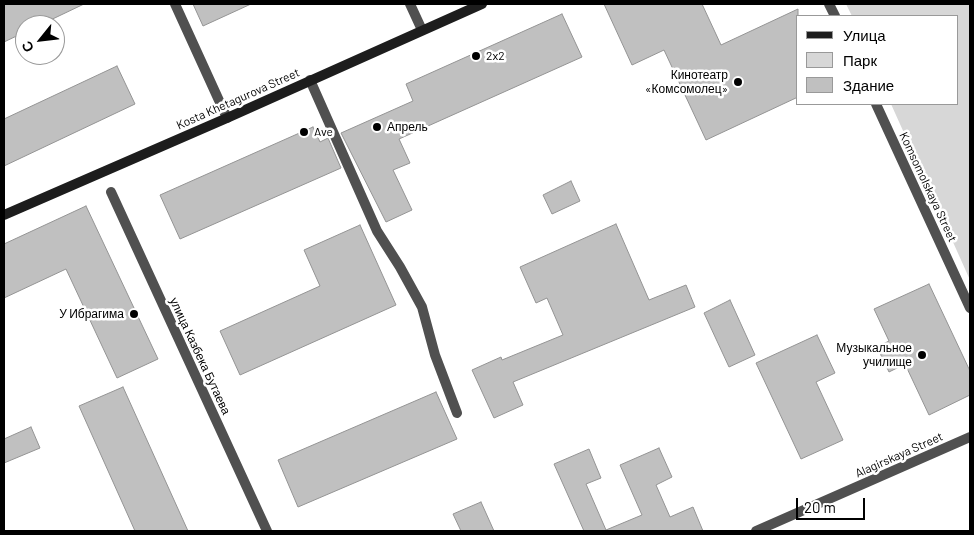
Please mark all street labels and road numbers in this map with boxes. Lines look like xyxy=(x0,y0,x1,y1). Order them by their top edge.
street label: Kosta Khetagurova Street xyxy=(174,65,302,133)
street label: Komsomolskaya Street xyxy=(896,130,960,244)
street label: улица Казбека Бутаева xyxy=(167,295,233,417)
street label: Alagirskaya Street xyxy=(853,429,945,481)

